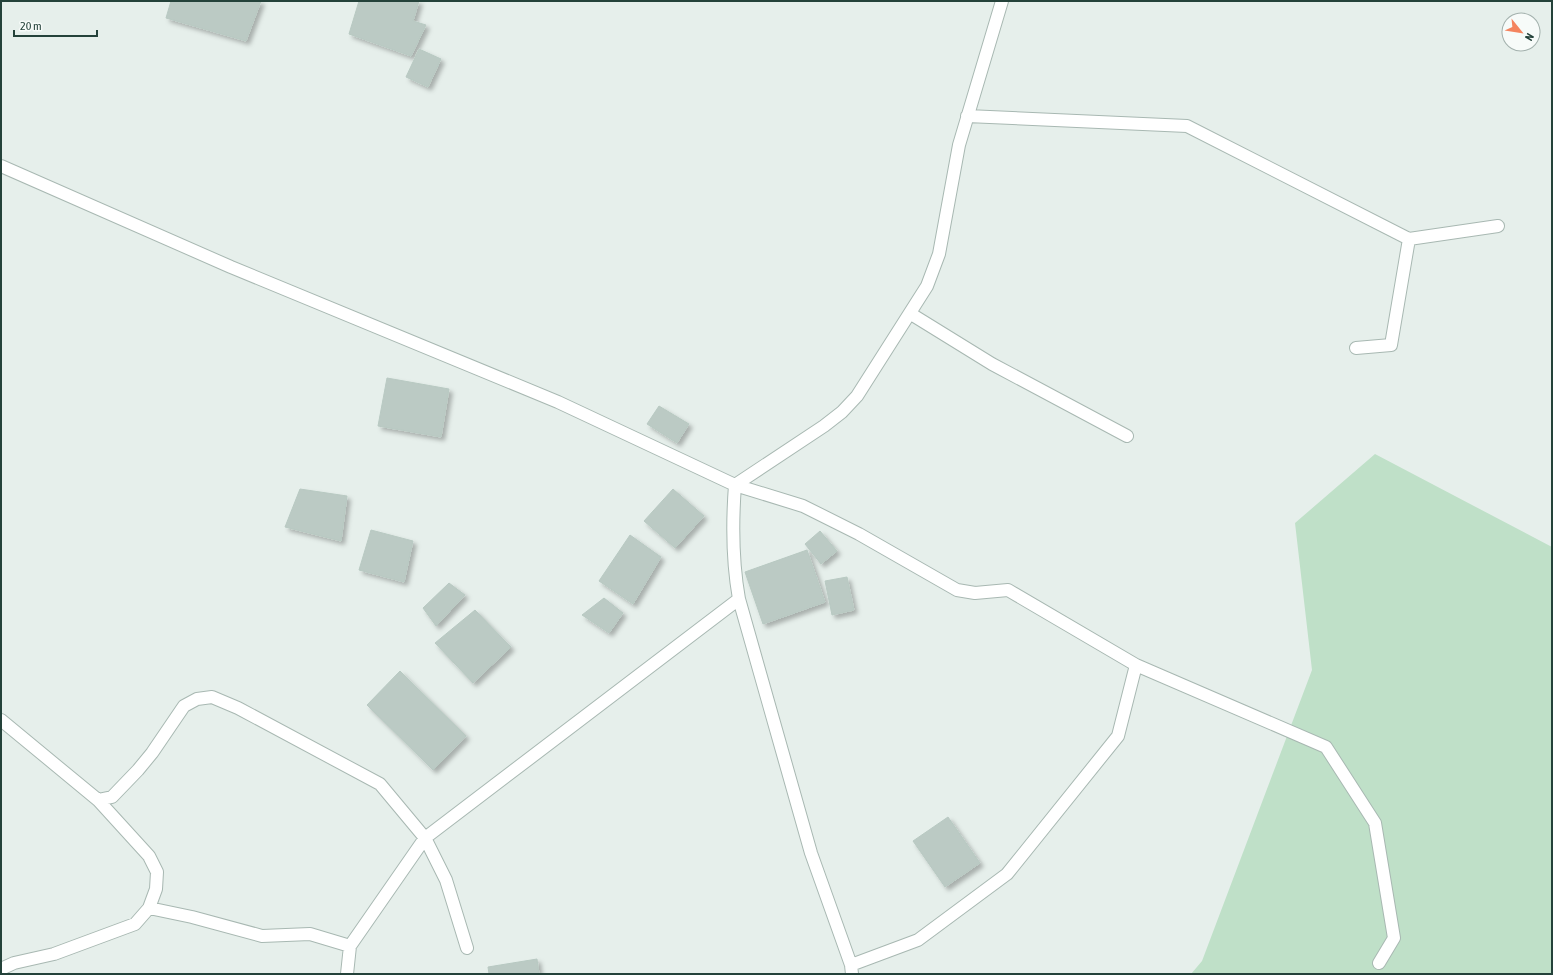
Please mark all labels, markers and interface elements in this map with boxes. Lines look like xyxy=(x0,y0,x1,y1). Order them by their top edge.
scale bar xyxy=(14,12,97,38)
north arrow xyxy=(1501,12,1541,52)
text: 20 m xyxy=(20,19,42,33)
text: N xyxy=(1523,31,1536,43)

